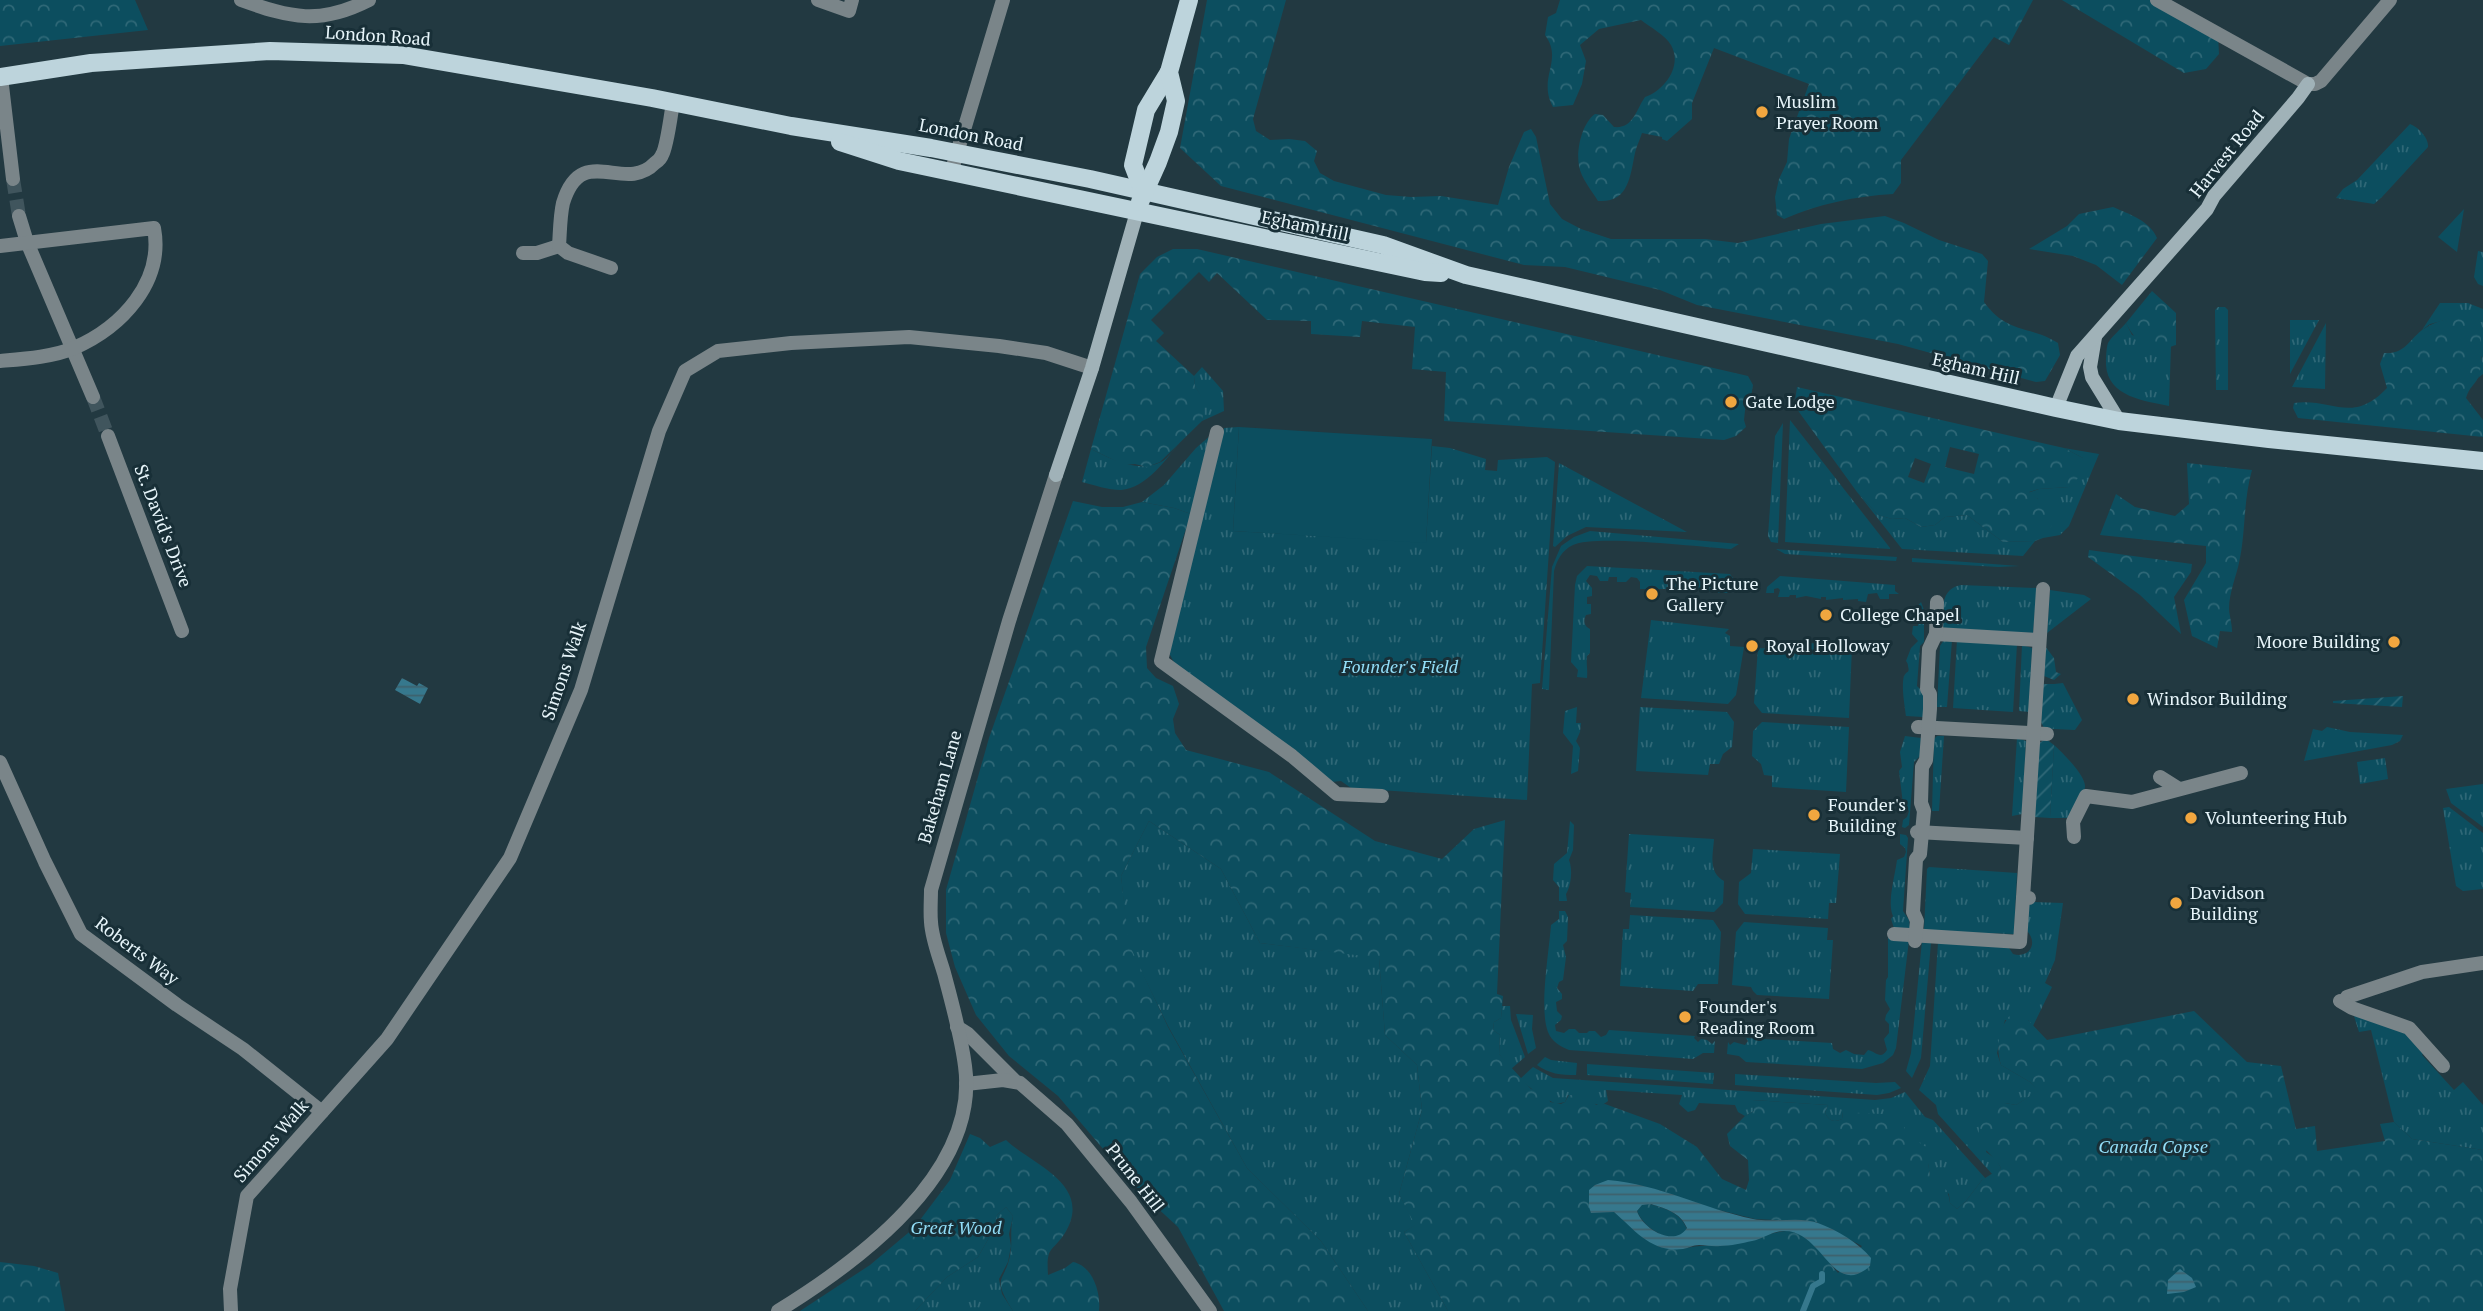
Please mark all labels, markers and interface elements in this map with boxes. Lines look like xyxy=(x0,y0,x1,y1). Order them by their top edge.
street label: London Road xyxy=(325,19,432,51)
place label: Muslim Prayer Room xyxy=(1776,89,1879,134)
marker: Muslim Prayer Room xyxy=(1754,104,1770,120)
street label: Harvest Road xyxy=(2183,105,2269,202)
street label: London Road xyxy=(917,112,1025,156)
street label: Egham Hill xyxy=(1259,204,1351,246)
street label: Egham Hill xyxy=(1930,346,2022,390)
place label: Gate Lodge xyxy=(1745,389,1835,413)
marker: Gate Lodge xyxy=(1723,394,1739,410)
street label: St. David's Drive xyxy=(129,461,198,591)
place label: The Picture Gallery xyxy=(1666,571,1759,616)
marker: The Picture Gallery xyxy=(1644,586,1660,602)
place label: College Chapel xyxy=(1840,602,1960,626)
marker: College Chapel xyxy=(1818,607,1834,623)
street label: Simons Walk xyxy=(535,617,591,723)
place label: Moore Building xyxy=(2256,629,2381,653)
place label: Royal Holloway xyxy=(1766,633,1891,657)
marker: Moore Building xyxy=(2386,634,2402,650)
marker: Royal Holloway xyxy=(1744,638,1760,654)
park label: Founder's Field xyxy=(1341,654,1459,678)
place label: Windsor Building xyxy=(2147,686,2287,710)
marker: Windsor Building xyxy=(2125,691,2141,707)
street label: Bakeham Lane xyxy=(911,727,967,846)
place label: Founder's Building xyxy=(1828,792,1906,837)
place label: Volunteering Hub xyxy=(2205,805,2347,829)
marker: Founder's Building xyxy=(1806,807,1822,823)
marker: Volunteering Hub xyxy=(2183,810,2199,826)
place label: Davidson Building xyxy=(2190,880,2265,925)
marker: Davidson Building xyxy=(2168,895,2184,911)
street label: Roberts Way xyxy=(91,911,185,990)
place label: Founder's Reading Room xyxy=(1699,994,1815,1039)
marker: Founder's Reading Room xyxy=(1677,1009,1693,1025)
street label: Simons Walk xyxy=(227,1093,314,1187)
park label: Canada Copse xyxy=(2098,1134,2208,1158)
street label: Prune Hill xyxy=(1101,1138,1170,1217)
park label: Great Wood xyxy=(910,1215,1002,1239)

